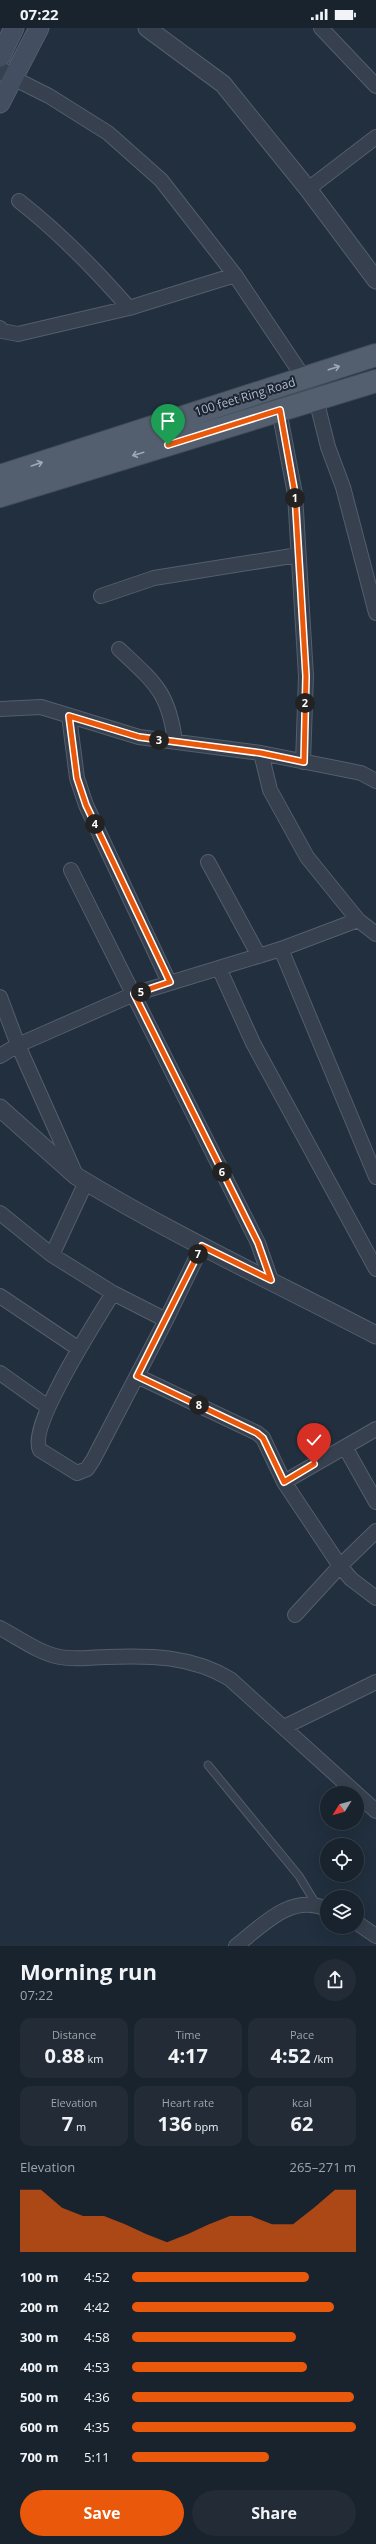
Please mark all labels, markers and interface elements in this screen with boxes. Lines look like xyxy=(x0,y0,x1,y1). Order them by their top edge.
text: 07:22 xyxy=(20,4,59,24)
one-way arrow xyxy=(328,364,340,372)
street label: 100 feet Ring Road xyxy=(192,373,297,420)
pin xyxy=(151,404,185,445)
icon: arrive xyxy=(157,410,179,432)
one-way arrow xyxy=(132,451,145,458)
one-way arrow xyxy=(30,460,43,467)
pin: 1 xyxy=(285,488,305,508)
text: 1 xyxy=(292,490,298,505)
pin: 2 xyxy=(295,693,315,713)
text: 2 xyxy=(302,695,308,710)
pin: 3 xyxy=(149,730,169,750)
text: 3 xyxy=(156,732,162,747)
pin: 4 xyxy=(85,814,105,834)
text: 4 xyxy=(92,816,98,831)
pin: 5 xyxy=(131,982,151,1002)
text: 5 xyxy=(138,984,144,999)
pin: 6 xyxy=(212,1162,232,1182)
text: 6 xyxy=(219,1164,225,1179)
pin: 7 xyxy=(188,1244,208,1264)
text: 7 xyxy=(195,1246,201,1261)
pin: 8 xyxy=(189,1395,209,1415)
text: 8 xyxy=(196,1397,202,1412)
pin xyxy=(297,1423,331,1464)
icon: check xyxy=(303,1429,325,1451)
north arrow xyxy=(320,1786,364,1830)
map controls xyxy=(320,1786,364,1934)
button: locate xyxy=(320,1838,364,1882)
button: layers xyxy=(320,1890,364,1934)
text: Morning run xyxy=(20,1956,157,1986)
button: share xyxy=(314,1959,356,2001)
text: 07:22 xyxy=(20,1986,53,2004)
text: Distance xyxy=(52,2027,96,2042)
text: Time xyxy=(175,2027,201,2042)
text: Pace xyxy=(290,2027,314,2042)
text: 0.88 xyxy=(45,2042,85,2069)
text: 4:17 xyxy=(168,2042,208,2069)
text: 4:52 xyxy=(271,2042,311,2069)
text: km xyxy=(85,2051,103,2066)
text: /km xyxy=(311,2051,333,2066)
text: Elevation xyxy=(51,2095,97,2110)
text: Heart rate xyxy=(162,2095,214,2110)
text: kcal xyxy=(292,2095,312,2110)
text: 7 xyxy=(62,2110,73,2137)
text: 136 xyxy=(158,2110,192,2137)
text: 62 xyxy=(291,2110,313,2137)
text: m xyxy=(73,2119,86,2134)
text: bpm xyxy=(192,2119,218,2134)
text: Elevation xyxy=(20,2158,75,2176)
text: 265–271 m xyxy=(289,2158,356,2176)
text: 100 m xyxy=(20,2268,58,2286)
text: 4:52 xyxy=(84,2268,110,2286)
text: 200 m xyxy=(20,2298,58,2316)
text: 4:42 xyxy=(84,2298,110,2316)
text: 300 m xyxy=(20,2328,58,2346)
text: 4:58 xyxy=(84,2328,110,2346)
text: 400 m xyxy=(20,2358,58,2376)
text: 4:53 xyxy=(84,2358,110,2376)
text: 500 m xyxy=(20,2388,58,2406)
text: 4:36 xyxy=(84,2388,110,2406)
text: 600 m xyxy=(20,2418,58,2436)
text: 4:35 xyxy=(84,2418,110,2436)
text: 700 m xyxy=(20,2448,58,2466)
text: 5:11 xyxy=(84,2448,110,2466)
button: Save xyxy=(20,2490,184,2536)
button: Share xyxy=(192,2490,356,2536)

